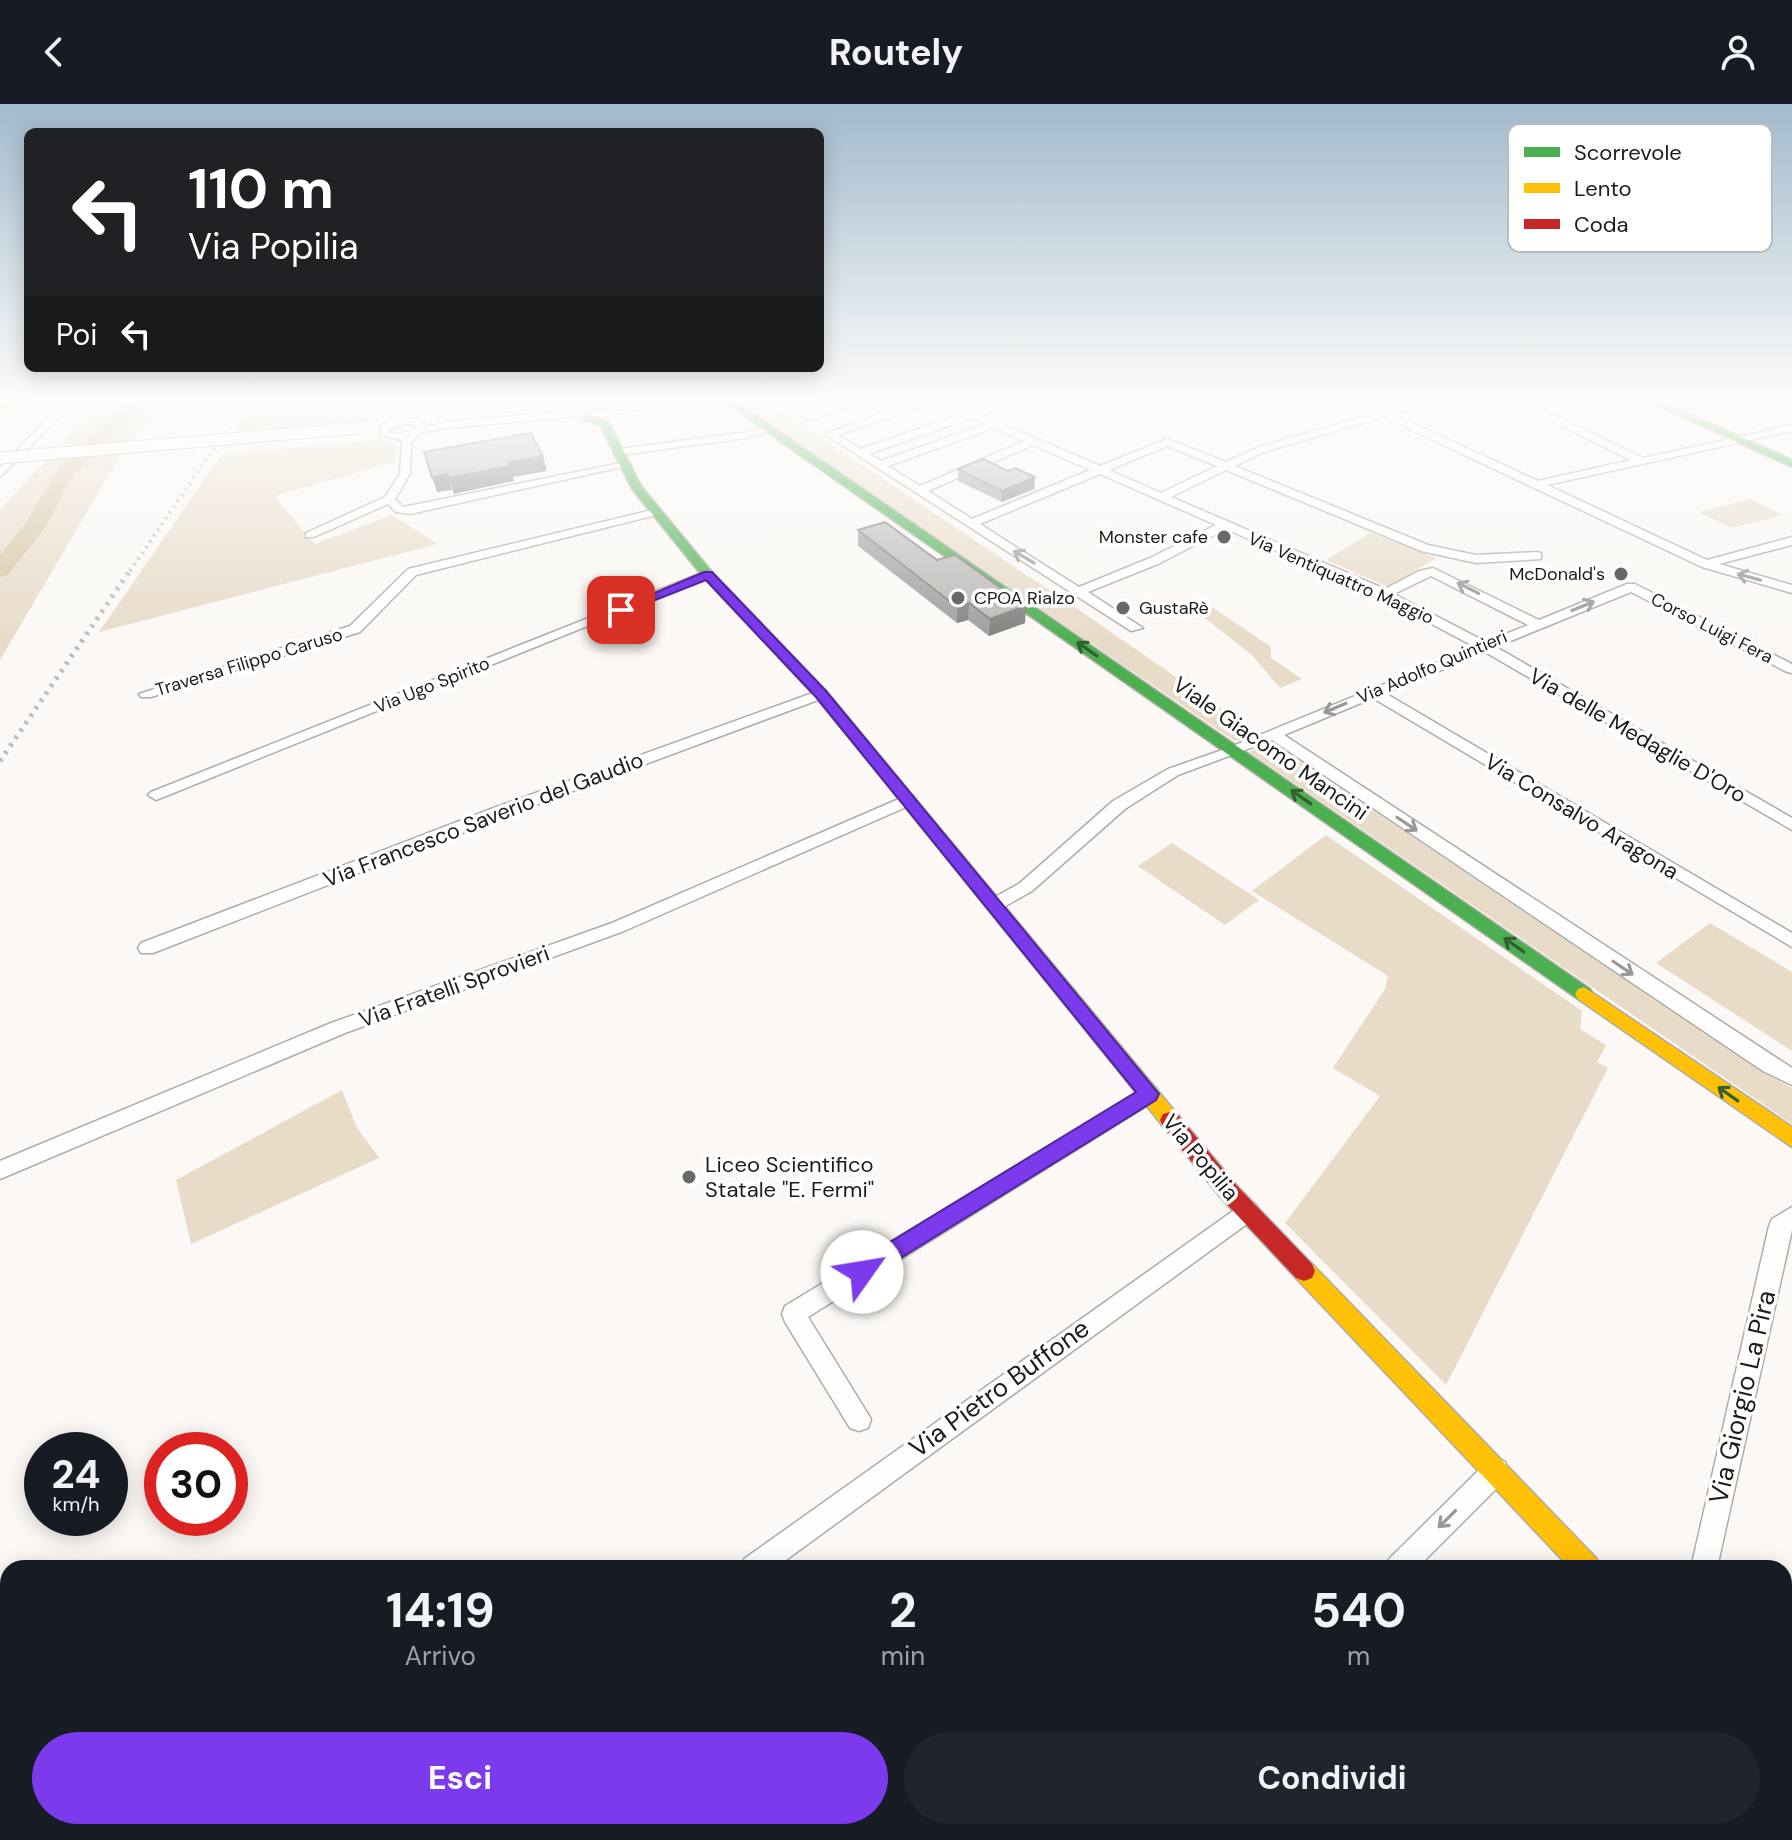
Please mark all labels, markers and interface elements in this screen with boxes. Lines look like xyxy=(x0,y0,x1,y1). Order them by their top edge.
text: Routely xyxy=(829,29,963,76)
icon: back xyxy=(32,30,76,74)
icon: person xyxy=(1716,30,1760,74)
legend xyxy=(1508,124,1772,252)
text: Scorrevole xyxy=(1574,138,1682,167)
text: 110 m xyxy=(188,152,334,225)
icon: left xyxy=(56,160,160,264)
text: Lento xyxy=(1574,174,1632,203)
text: Coda xyxy=(1574,210,1629,239)
text: Via Popilia xyxy=(188,223,359,270)
icon: left xyxy=(114,312,158,356)
text: Poi xyxy=(56,315,98,354)
place label: Monster cafe xyxy=(1099,525,1208,549)
street label: Via Ventiquattro Maggio xyxy=(1244,526,1438,630)
marker: Monster cafe xyxy=(1215,528,1233,546)
one-way arrow xyxy=(1013,549,1036,565)
place label: McDonald's xyxy=(1509,562,1605,586)
marker: McDonald's xyxy=(1612,565,1630,583)
one-way arrow xyxy=(1737,569,1763,584)
pin xyxy=(587,576,655,644)
one-way arrow xyxy=(1456,580,1480,596)
place label: CPOA Rialzo xyxy=(974,586,1075,610)
street label: Corso Luigi Fera xyxy=(1647,587,1777,669)
icon: arrive xyxy=(599,588,643,632)
marker: CPOA Rialzo xyxy=(949,589,967,607)
place label: GustaRè xyxy=(1139,596,1209,620)
one-way arrow xyxy=(1570,598,1595,612)
marker: GustaRè xyxy=(1114,599,1132,617)
street label: Traversa Filippo Caruso xyxy=(153,622,345,702)
street label: Via Adolfo Quintieri xyxy=(1353,624,1511,710)
one-way arrow xyxy=(1077,641,1099,657)
street label: Via Ugo Spirito xyxy=(371,651,493,719)
street label: Via delle Medaglie D'Oro xyxy=(1524,661,1752,810)
street label: Viale Giacomo Mancini xyxy=(1167,670,1374,827)
one-way arrow xyxy=(1323,701,1348,716)
street label: Via Francesco Saverio del Gaudio xyxy=(319,745,647,894)
street label: Via Consalvo Aragona xyxy=(1479,747,1684,886)
one-way arrow xyxy=(1290,789,1312,805)
one-way arrow xyxy=(1395,816,1418,832)
one-way arrow xyxy=(1504,937,1526,953)
street label: Via Fratelli Sprovieri xyxy=(355,939,553,1034)
one-way arrow xyxy=(1612,960,1634,976)
one-way arrow xyxy=(1717,1085,1739,1102)
street label: Via Popilia xyxy=(1156,1108,1245,1207)
place label: Liceo Scientifico Statale "E. Fermi" xyxy=(705,1150,874,1204)
marker: Liceo Scientifico Statale "E. Fermi" xyxy=(680,1168,698,1186)
position arrow xyxy=(820,1230,904,1314)
street label: Via Giorgio La Pira xyxy=(1701,1287,1783,1507)
street label: Via Pietro Buffone xyxy=(902,1311,1096,1465)
speed limit sign: 30 xyxy=(144,1432,248,1536)
text: 24 xyxy=(52,1448,100,1500)
text: km/h xyxy=(52,1491,100,1517)
one-way arrow xyxy=(1437,1510,1457,1529)
text: 14:19 xyxy=(386,1579,495,1642)
text: 2 xyxy=(889,1579,917,1642)
text: 540 xyxy=(1311,1579,1406,1642)
text: Arrivo xyxy=(405,1639,476,1673)
text: min xyxy=(881,1639,925,1673)
text: m xyxy=(1347,1639,1370,1673)
button: Esci xyxy=(32,1732,888,1824)
button: Condividi xyxy=(904,1732,1760,1824)

